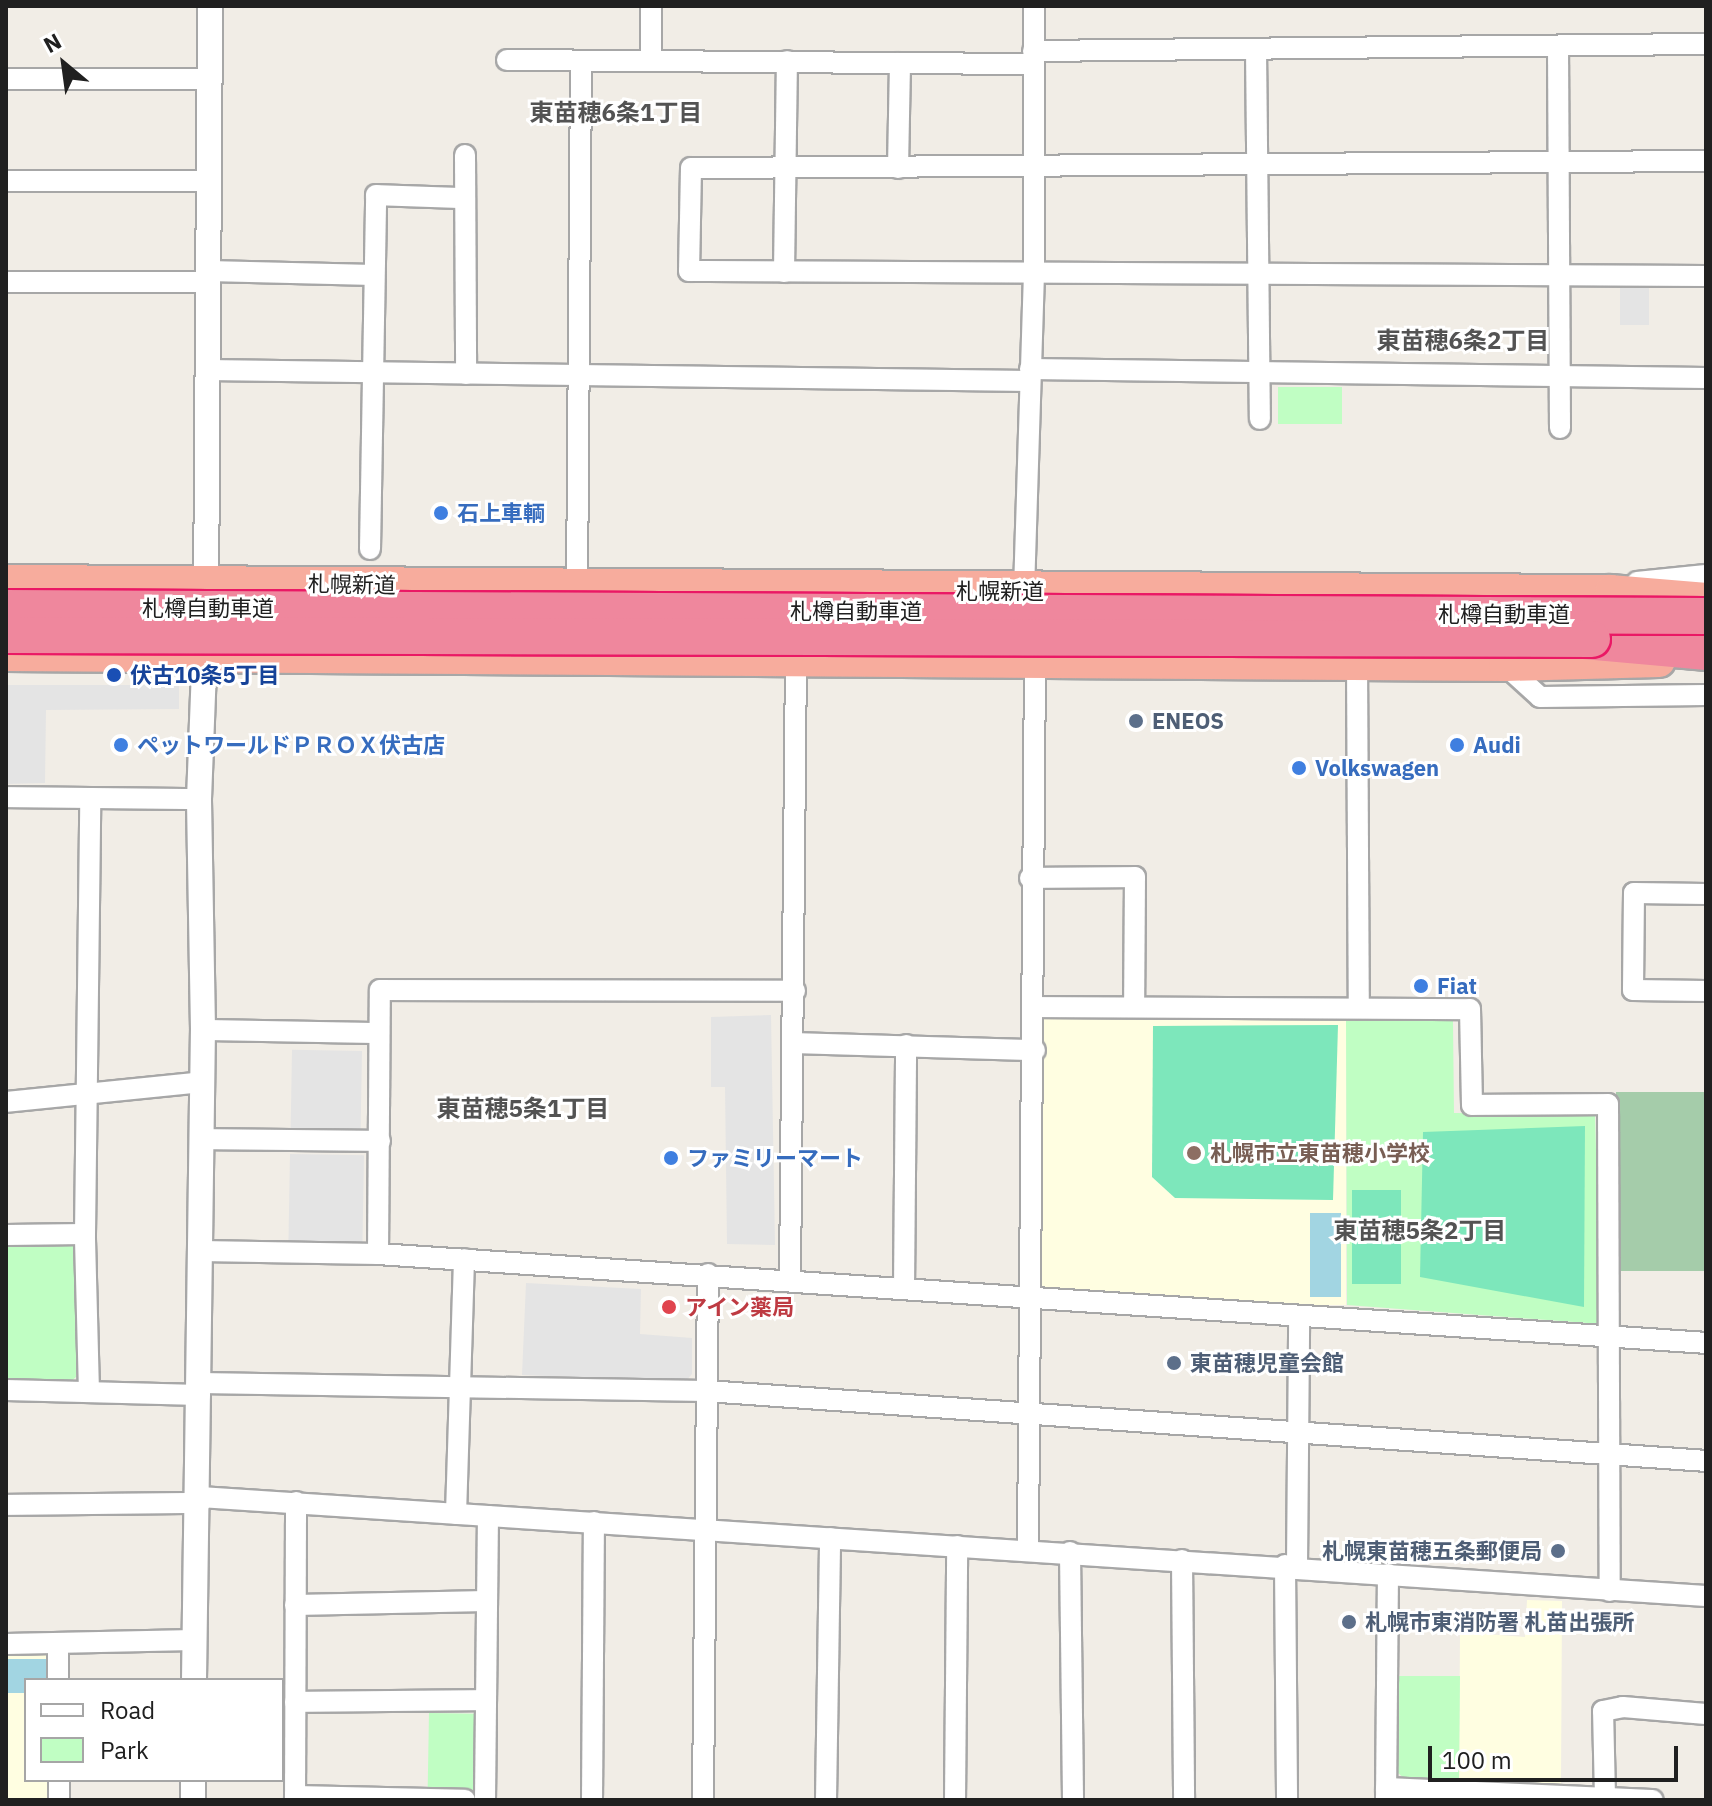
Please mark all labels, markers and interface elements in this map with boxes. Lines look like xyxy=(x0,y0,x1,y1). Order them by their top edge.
north arrow xyxy=(24,24,104,104)
text: N xyxy=(38,26,66,59)
district label: 東苗穂6条1丁目 xyxy=(530,99,702,127)
district label: 東苗穂6条2丁目 xyxy=(1377,327,1549,355)
place label: 石上車輌 xyxy=(457,500,545,526)
marker: 石上車輌 xyxy=(432,504,450,522)
street label: 札幌新道 xyxy=(308,570,396,598)
street label: 札幌新道 xyxy=(956,578,1044,604)
street label: 札樽自動車道 xyxy=(142,595,274,621)
street label: 札樽自動車道 xyxy=(790,598,922,624)
street label: 札樽自動車道 xyxy=(1438,601,1570,627)
place label: 伏古10条5丁目 xyxy=(130,662,280,688)
marker: 伏古10条5丁目 xyxy=(105,666,123,684)
place label: ENEOS xyxy=(1152,708,1224,734)
marker: ENEOS xyxy=(1127,712,1145,730)
place label: ペットワールドＰＲＯＸ伏古店 xyxy=(137,732,445,758)
place label: Audi xyxy=(1473,732,1521,758)
marker: ペットワールドＰＲＯＸ伏古店 xyxy=(112,736,130,754)
marker: Audi xyxy=(1448,736,1466,754)
place label: Volkswagen xyxy=(1315,755,1439,781)
marker: Volkswagen xyxy=(1290,759,1308,777)
place label: Fiat xyxy=(1437,973,1477,999)
marker: Fiat xyxy=(1412,977,1430,995)
district label: 東苗穂5条1丁目 xyxy=(437,1095,609,1123)
place label: 札幌市立東苗穂小学校 xyxy=(1210,1140,1430,1166)
marker: 札幌市立東苗穂小学校 xyxy=(1185,1144,1203,1162)
place label: ファミリーマート xyxy=(687,1145,863,1171)
marker: ファミリーマート xyxy=(662,1149,680,1167)
district label: 東苗穂5条2丁目 xyxy=(1334,1217,1506,1245)
place label: アイン薬局 xyxy=(685,1294,795,1320)
marker: アイン薬局 xyxy=(660,1298,678,1316)
place label: 東苗穂児童会館 xyxy=(1190,1350,1344,1376)
marker: 東苗穂児童会館 xyxy=(1165,1354,1183,1372)
place label: 札幌東苗穂五条郵便局 xyxy=(1322,1538,1542,1564)
marker: 札幌東苗穂五条郵便局 xyxy=(1549,1542,1567,1560)
place label: 札幌市東消防署 札苗出張所 xyxy=(1365,1609,1634,1635)
marker: 札幌市東消防署 札苗出張所 xyxy=(1340,1613,1358,1631)
legend xyxy=(24,1678,284,1782)
text: Road xyxy=(100,1694,155,1726)
scale bar xyxy=(1432,1730,1682,1780)
text: Park xyxy=(100,1734,149,1766)
text: 100 m xyxy=(1442,1744,1512,1776)

